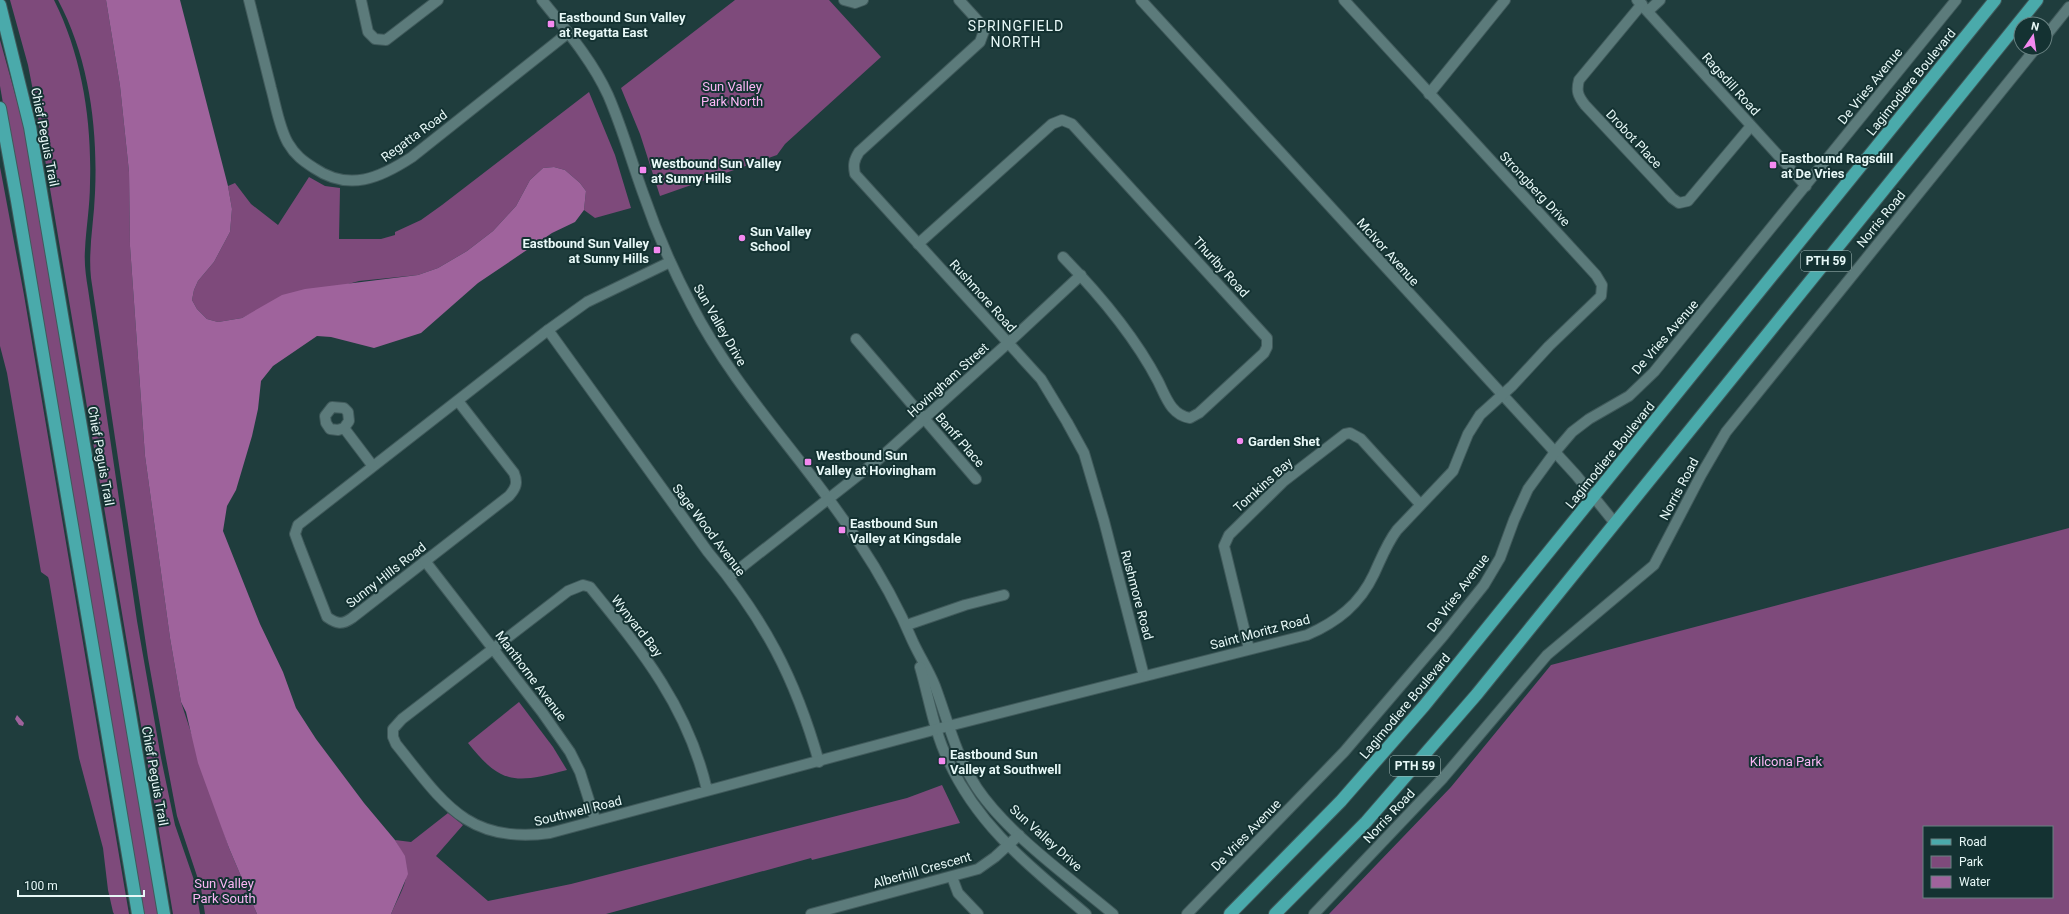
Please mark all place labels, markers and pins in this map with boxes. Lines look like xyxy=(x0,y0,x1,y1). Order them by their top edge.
place label: Eastbound Sun Valley at Regatta East xyxy=(559,10,686,40)
marker: Eastbound Sun Valley at Regatta East xyxy=(546,19,556,29)
place label: Eastbound Ragsdill at De Vries xyxy=(1781,151,1893,181)
place label: Westbound Sun Valley at Sunny Hills xyxy=(651,156,782,186)
marker: Eastbound Ragsdill at De Vries xyxy=(1768,160,1778,170)
marker: Westbound Sun Valley at Sunny Hills xyxy=(638,165,648,175)
place label: Sun Valley School xyxy=(750,224,812,254)
marker: Sun Valley School xyxy=(737,233,747,243)
place label: Eastbound Sun Valley at Sunny Hills xyxy=(523,236,649,266)
marker: Eastbound Sun Valley at Sunny Hills xyxy=(652,245,662,255)
place label: Garden Shet xyxy=(1248,434,1321,449)
marker: Garden Shet xyxy=(1235,436,1245,446)
place label: Westbound Sun Valley at Hovingham xyxy=(816,448,936,478)
marker: Westbound Sun Valley at Hovingham xyxy=(803,457,813,467)
place label: Eastbound Sun Valley at Kingsdale xyxy=(850,516,961,546)
marker: Eastbound Sun Valley at Kingsdale xyxy=(837,525,847,535)
place label: Eastbound Sun Valley at Southwell xyxy=(950,747,1061,777)
marker: Eastbound Sun Valley at Southwell xyxy=(937,756,947,766)

